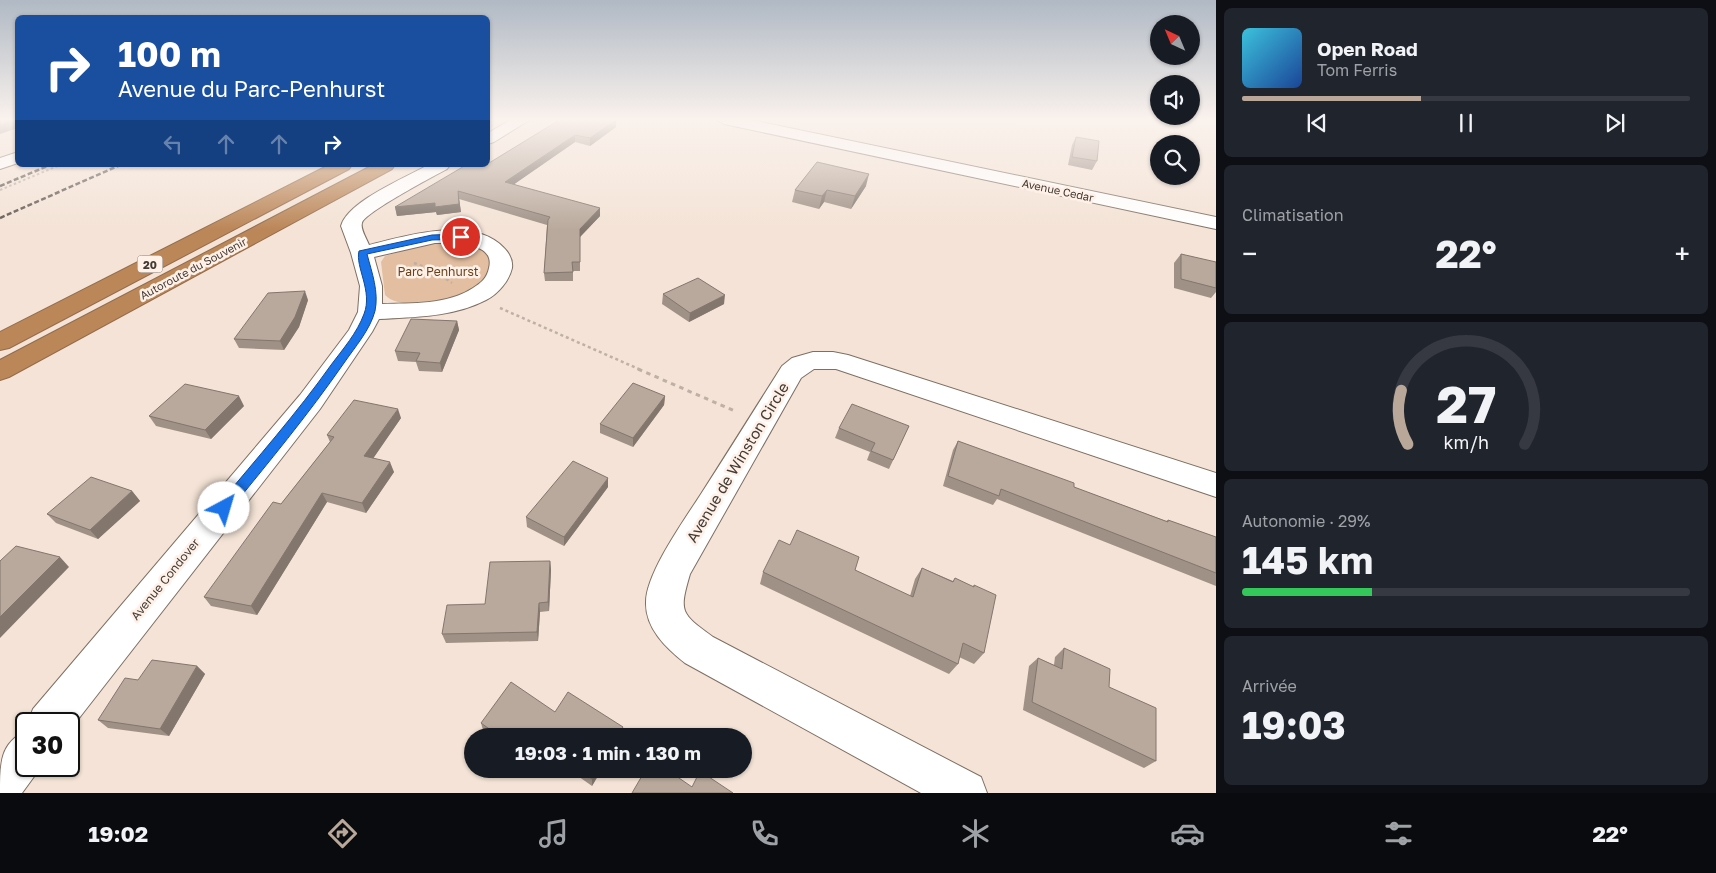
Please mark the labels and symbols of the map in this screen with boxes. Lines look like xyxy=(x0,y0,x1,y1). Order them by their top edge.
north arrow xyxy=(1150,15,1200,65)
street label: Avenue Cedar xyxy=(1021,176,1096,204)
pin xyxy=(440,216,482,258)
street label: Autoroute du Souvenir xyxy=(138,234,249,302)
road number: 20 xyxy=(138,255,162,272)
park label: Parc Penhurst xyxy=(397,264,479,279)
street label: Avenue de Winston Circle xyxy=(682,379,792,545)
position arrow xyxy=(197,481,249,533)
street label: Avenue Condover xyxy=(128,535,203,623)
speed limit sign: 30 xyxy=(15,712,80,777)

